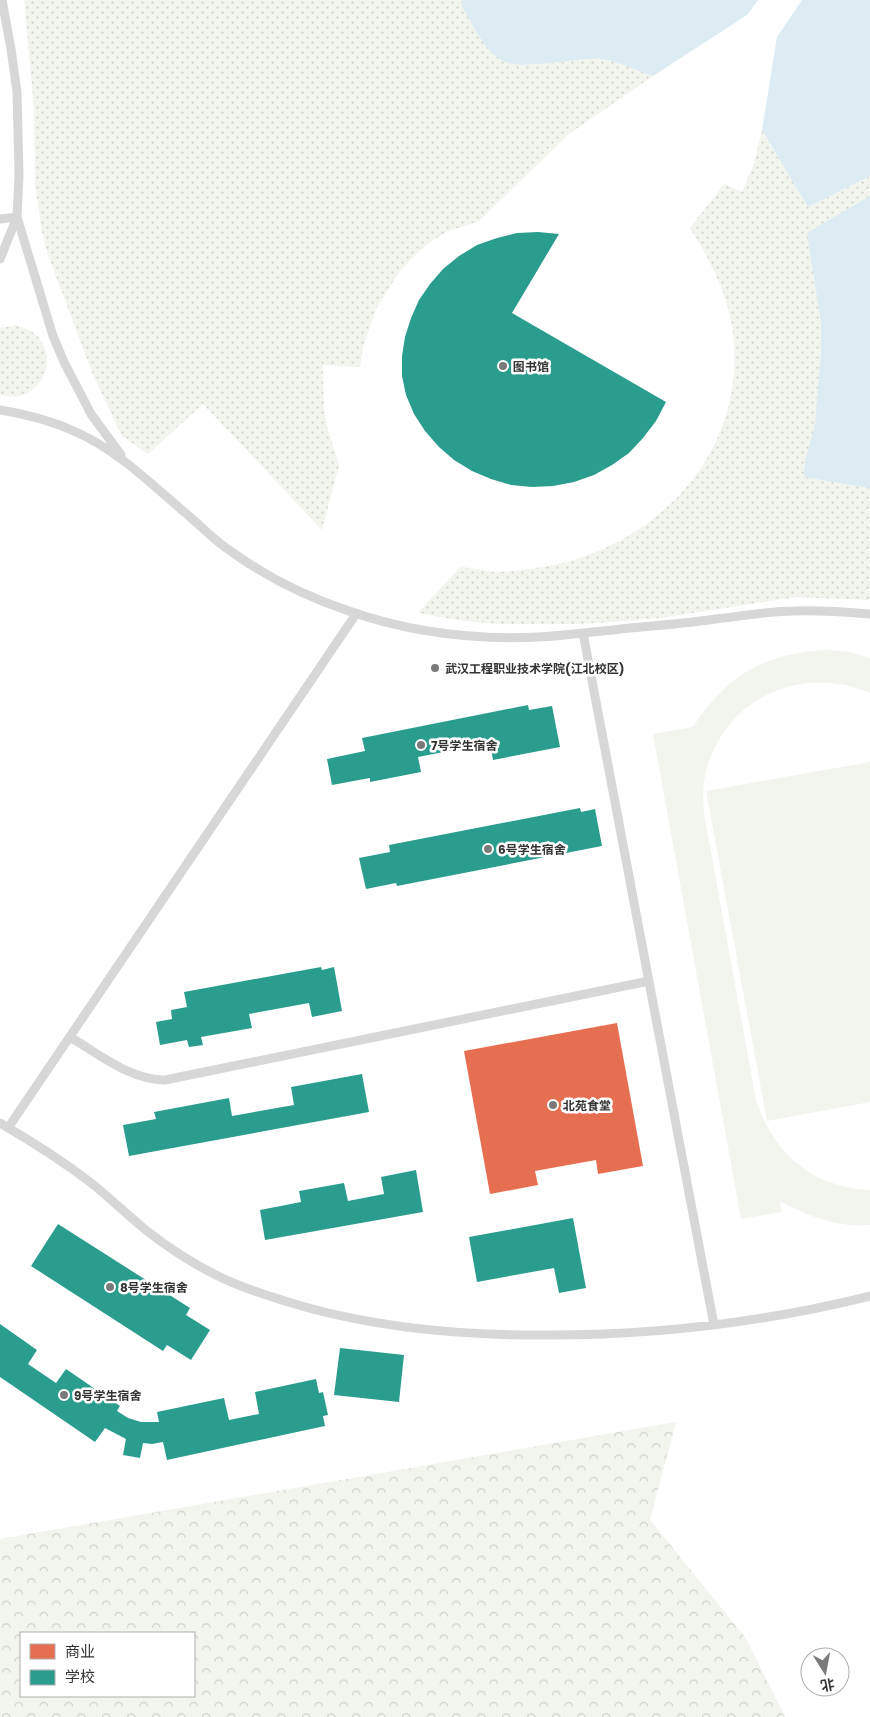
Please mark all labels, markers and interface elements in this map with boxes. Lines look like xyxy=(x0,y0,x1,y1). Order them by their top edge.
place label: 图书馆 xyxy=(513,358,549,375)
marker: 图书馆 xyxy=(497,360,509,372)
place label: 武汉工程职业技术学院(江北校区) xyxy=(445,660,624,677)
marker: 武汉工程职业技术学院(江北校区) xyxy=(429,662,441,674)
place label: 7号学生宿舍 xyxy=(431,737,497,754)
marker: 7号学生宿舍 xyxy=(415,739,427,751)
place label: 6号学生宿舍 xyxy=(498,841,566,858)
marker: 6号学生宿舍 xyxy=(482,843,494,855)
place label: 北苑食堂 xyxy=(563,1097,611,1114)
marker: 北苑食堂 xyxy=(547,1099,559,1111)
place label: 8号学生宿舍 xyxy=(120,1279,188,1296)
marker: 8号学生宿舍 xyxy=(104,1281,116,1293)
place label: 9号学生宿舍 xyxy=(74,1387,141,1404)
marker: 9号学生宿舍 xyxy=(58,1389,70,1401)
legend xyxy=(20,1632,195,1697)
text: 商业 xyxy=(65,1641,95,1662)
north arrow xyxy=(800,1647,850,1697)
text: 学校 xyxy=(65,1666,95,1687)
text: 北 xyxy=(819,1674,836,1696)

